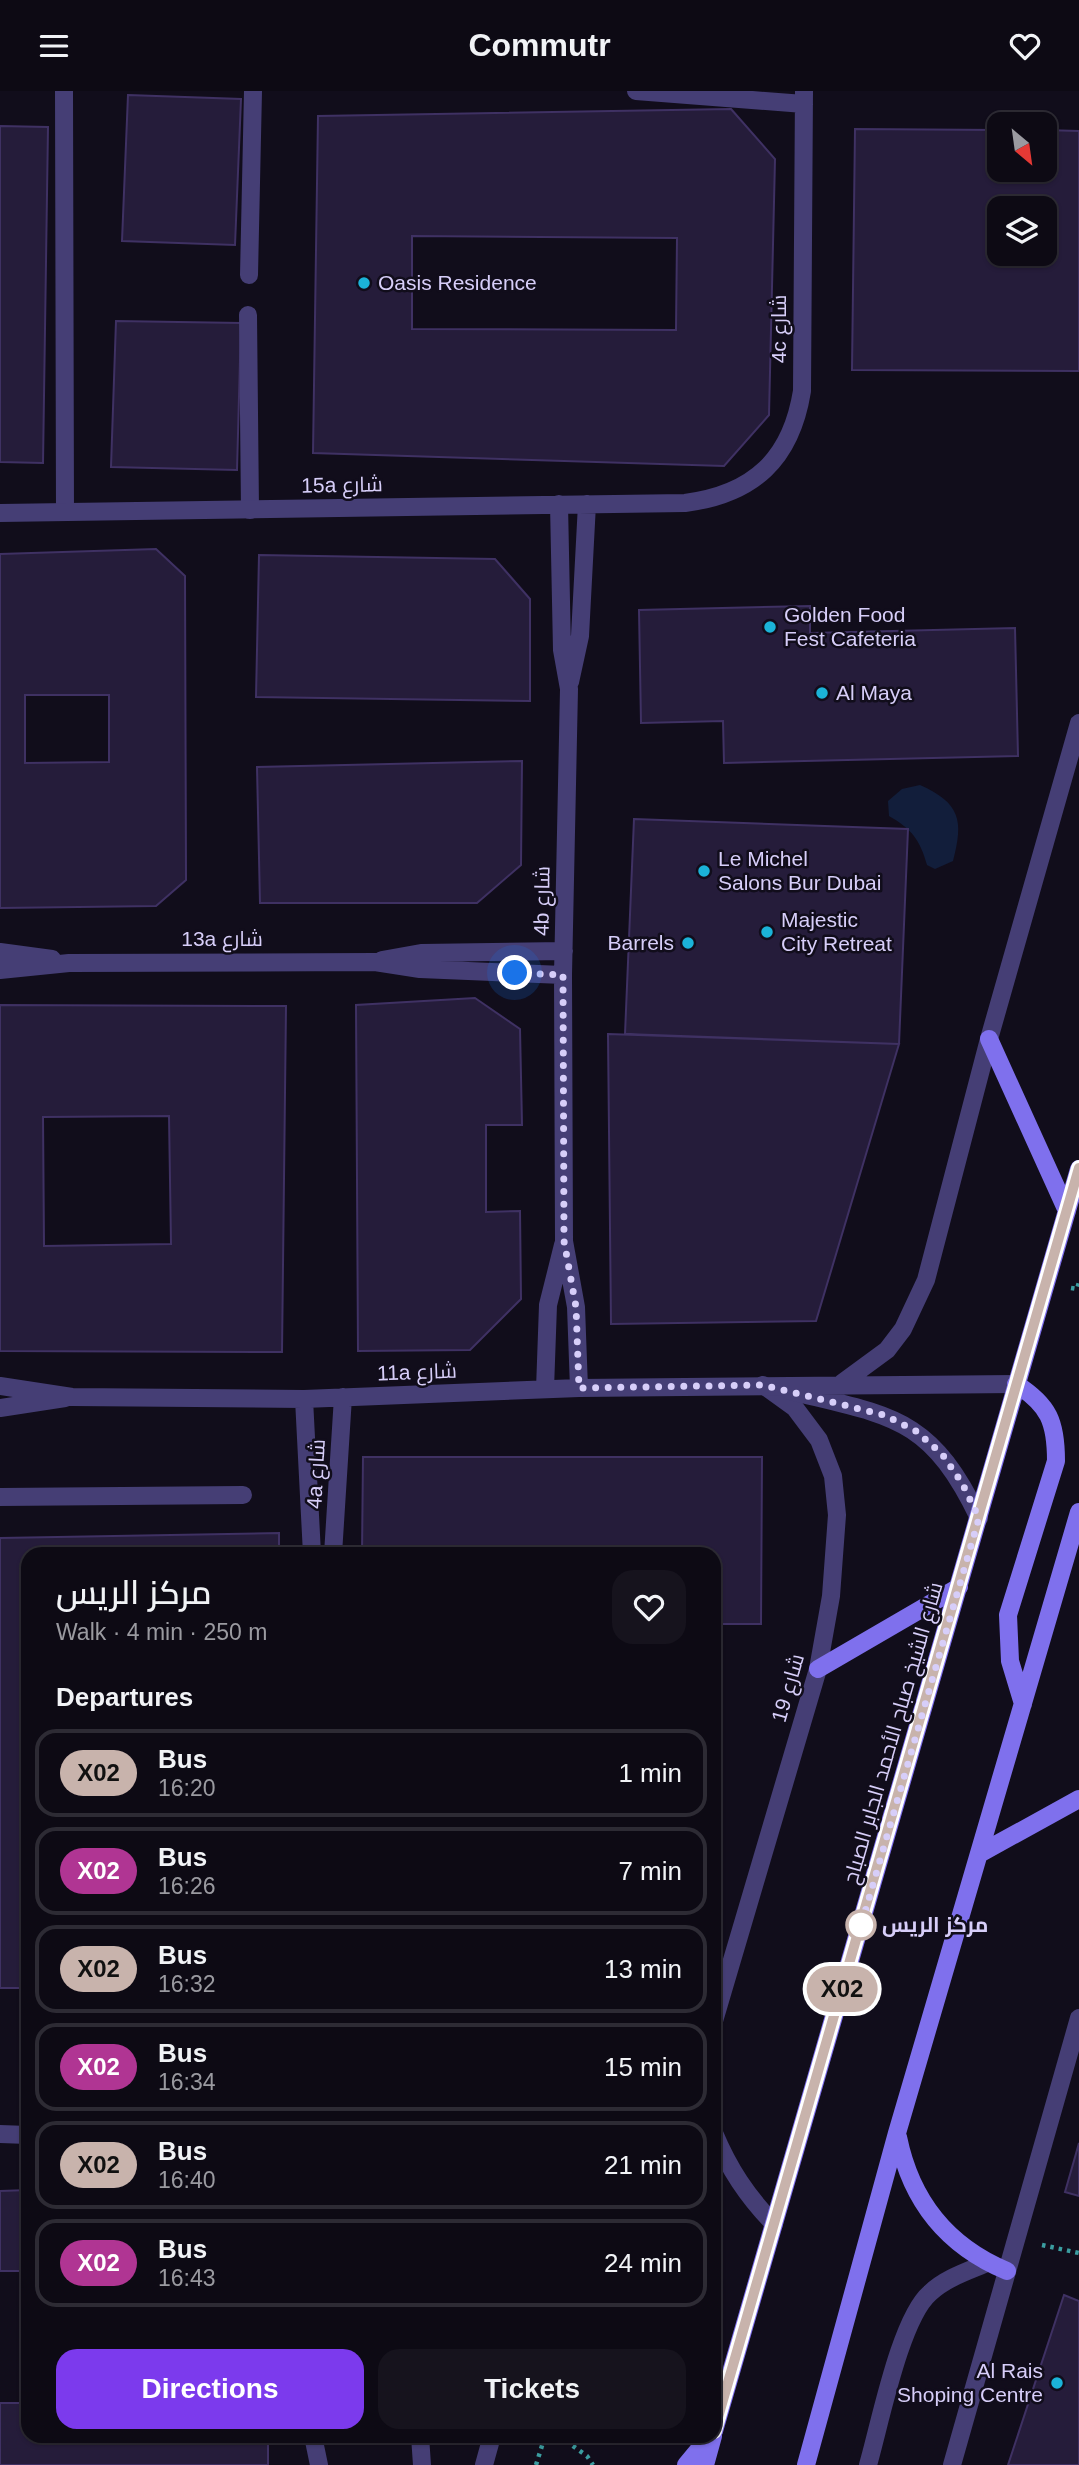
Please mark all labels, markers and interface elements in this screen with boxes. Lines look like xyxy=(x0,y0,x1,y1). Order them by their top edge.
icon: menu xyxy=(35,27,73,65)
text: Commutr xyxy=(468,27,611,63)
icon: heart xyxy=(1006,27,1044,65)
north arrow xyxy=(987,112,1057,182)
map controls xyxy=(987,112,1057,266)
button: layers xyxy=(987,196,1057,266)
place label: Oasis Residence xyxy=(378,271,537,294)
marker: Oasis Residence xyxy=(356,275,372,291)
street label: 4c شارع xyxy=(767,295,793,363)
street label: 15a شارع xyxy=(301,472,383,500)
place label: Golden Food Fest Cafeteria xyxy=(784,603,916,650)
marker: Golden Food Fest Cafeteria xyxy=(762,619,778,635)
place label: Al Maya xyxy=(836,681,912,704)
marker: Al Maya xyxy=(814,685,830,701)
place label: Le Michel Salons Bur Dubai xyxy=(718,847,881,894)
marker: Le Michel Salons Bur Dubai xyxy=(696,863,712,879)
street label: 4b شارع xyxy=(529,866,557,936)
place label: Majestic City Retreat xyxy=(781,908,892,955)
marker: Majestic City Retreat xyxy=(759,924,775,940)
street label: 13a شارع xyxy=(181,927,263,953)
place label: Barrels xyxy=(607,931,674,954)
marker: Barrels xyxy=(680,935,696,951)
your location xyxy=(497,955,532,990)
street label: 11a شارع xyxy=(377,1359,457,1387)
street label: 4a شارع xyxy=(302,1438,332,1510)
button: heart xyxy=(612,1570,686,1644)
text: مركز الريس xyxy=(56,1574,212,1611)
street label: شارع الشيخ صباح الأحمد الجابر الصباح xyxy=(838,1579,950,1887)
text: Walk · 4 min · 250 m xyxy=(56,1619,267,1645)
street label: شارع 19 xyxy=(767,1651,811,1725)
text: Departures xyxy=(56,1682,193,1712)
text: Bus xyxy=(158,1744,207,1774)
text: 1 min xyxy=(618,1758,682,1788)
text: X02 xyxy=(77,1759,120,1786)
text: 16:20 xyxy=(158,1775,216,1801)
text: Bus xyxy=(158,1842,207,1872)
text: 7 min xyxy=(618,1856,682,1886)
text: X02 xyxy=(77,1857,120,1884)
text: 16:26 xyxy=(158,1873,216,1899)
marker: مركز الريس xyxy=(846,1910,876,1940)
place label: مركز الريس xyxy=(882,1913,988,1937)
text: Bus xyxy=(158,1940,207,1970)
text: 13 min xyxy=(604,1954,682,1984)
text: X02 xyxy=(77,1955,120,1982)
line badge: X02 xyxy=(802,1966,882,2012)
text: 16:32 xyxy=(158,1971,216,1997)
text: X02 xyxy=(821,1975,863,2002)
text: Bus xyxy=(158,2038,207,2068)
text: 15 min xyxy=(604,2052,682,2082)
text: X02 xyxy=(77,2053,120,2080)
text: 16:34 xyxy=(158,2069,216,2095)
text: Bus xyxy=(158,2136,207,2166)
text: 21 min xyxy=(604,2150,682,2180)
text: X02 xyxy=(77,2151,120,2178)
text: 16:40 xyxy=(158,2167,216,2193)
text: Bus xyxy=(158,2234,207,2264)
text: 24 min xyxy=(604,2248,682,2278)
text: X02 xyxy=(77,2249,120,2276)
text: 16:43 xyxy=(158,2265,216,2291)
button: Directions xyxy=(56,2349,364,2429)
button: Tickets xyxy=(378,2349,686,2429)
place label: Al Rais Shoping Centre xyxy=(897,2359,1043,2406)
marker: Al Rais Shoping Centre xyxy=(1049,2375,1065,2391)

